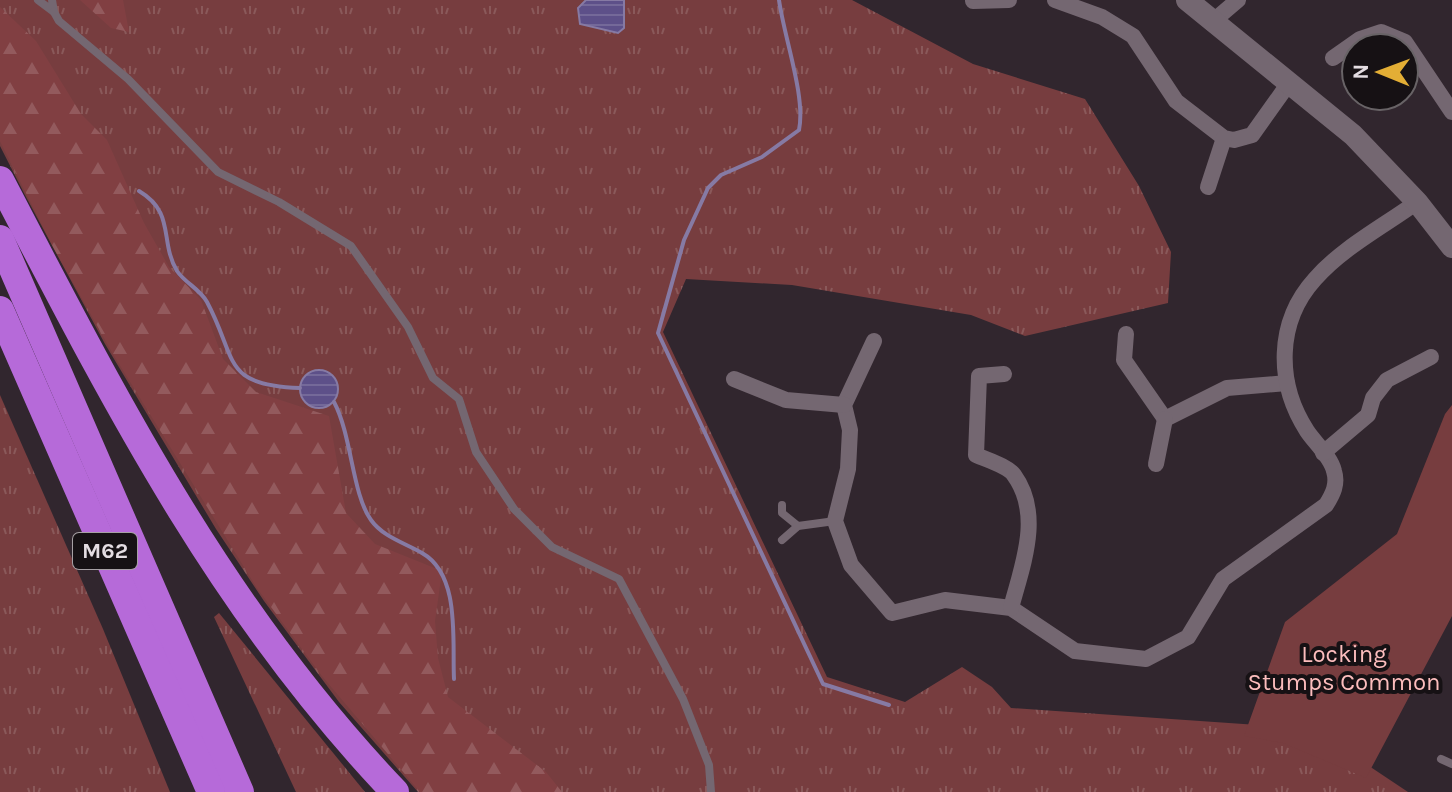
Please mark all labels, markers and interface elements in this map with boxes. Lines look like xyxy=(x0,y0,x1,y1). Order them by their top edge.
north arrow xyxy=(1340,32,1420,112)
text: N xyxy=(1348,64,1374,80)
road number: M62 xyxy=(73,533,137,569)
park label: Locking Stumps Common xyxy=(1247,640,1441,696)

